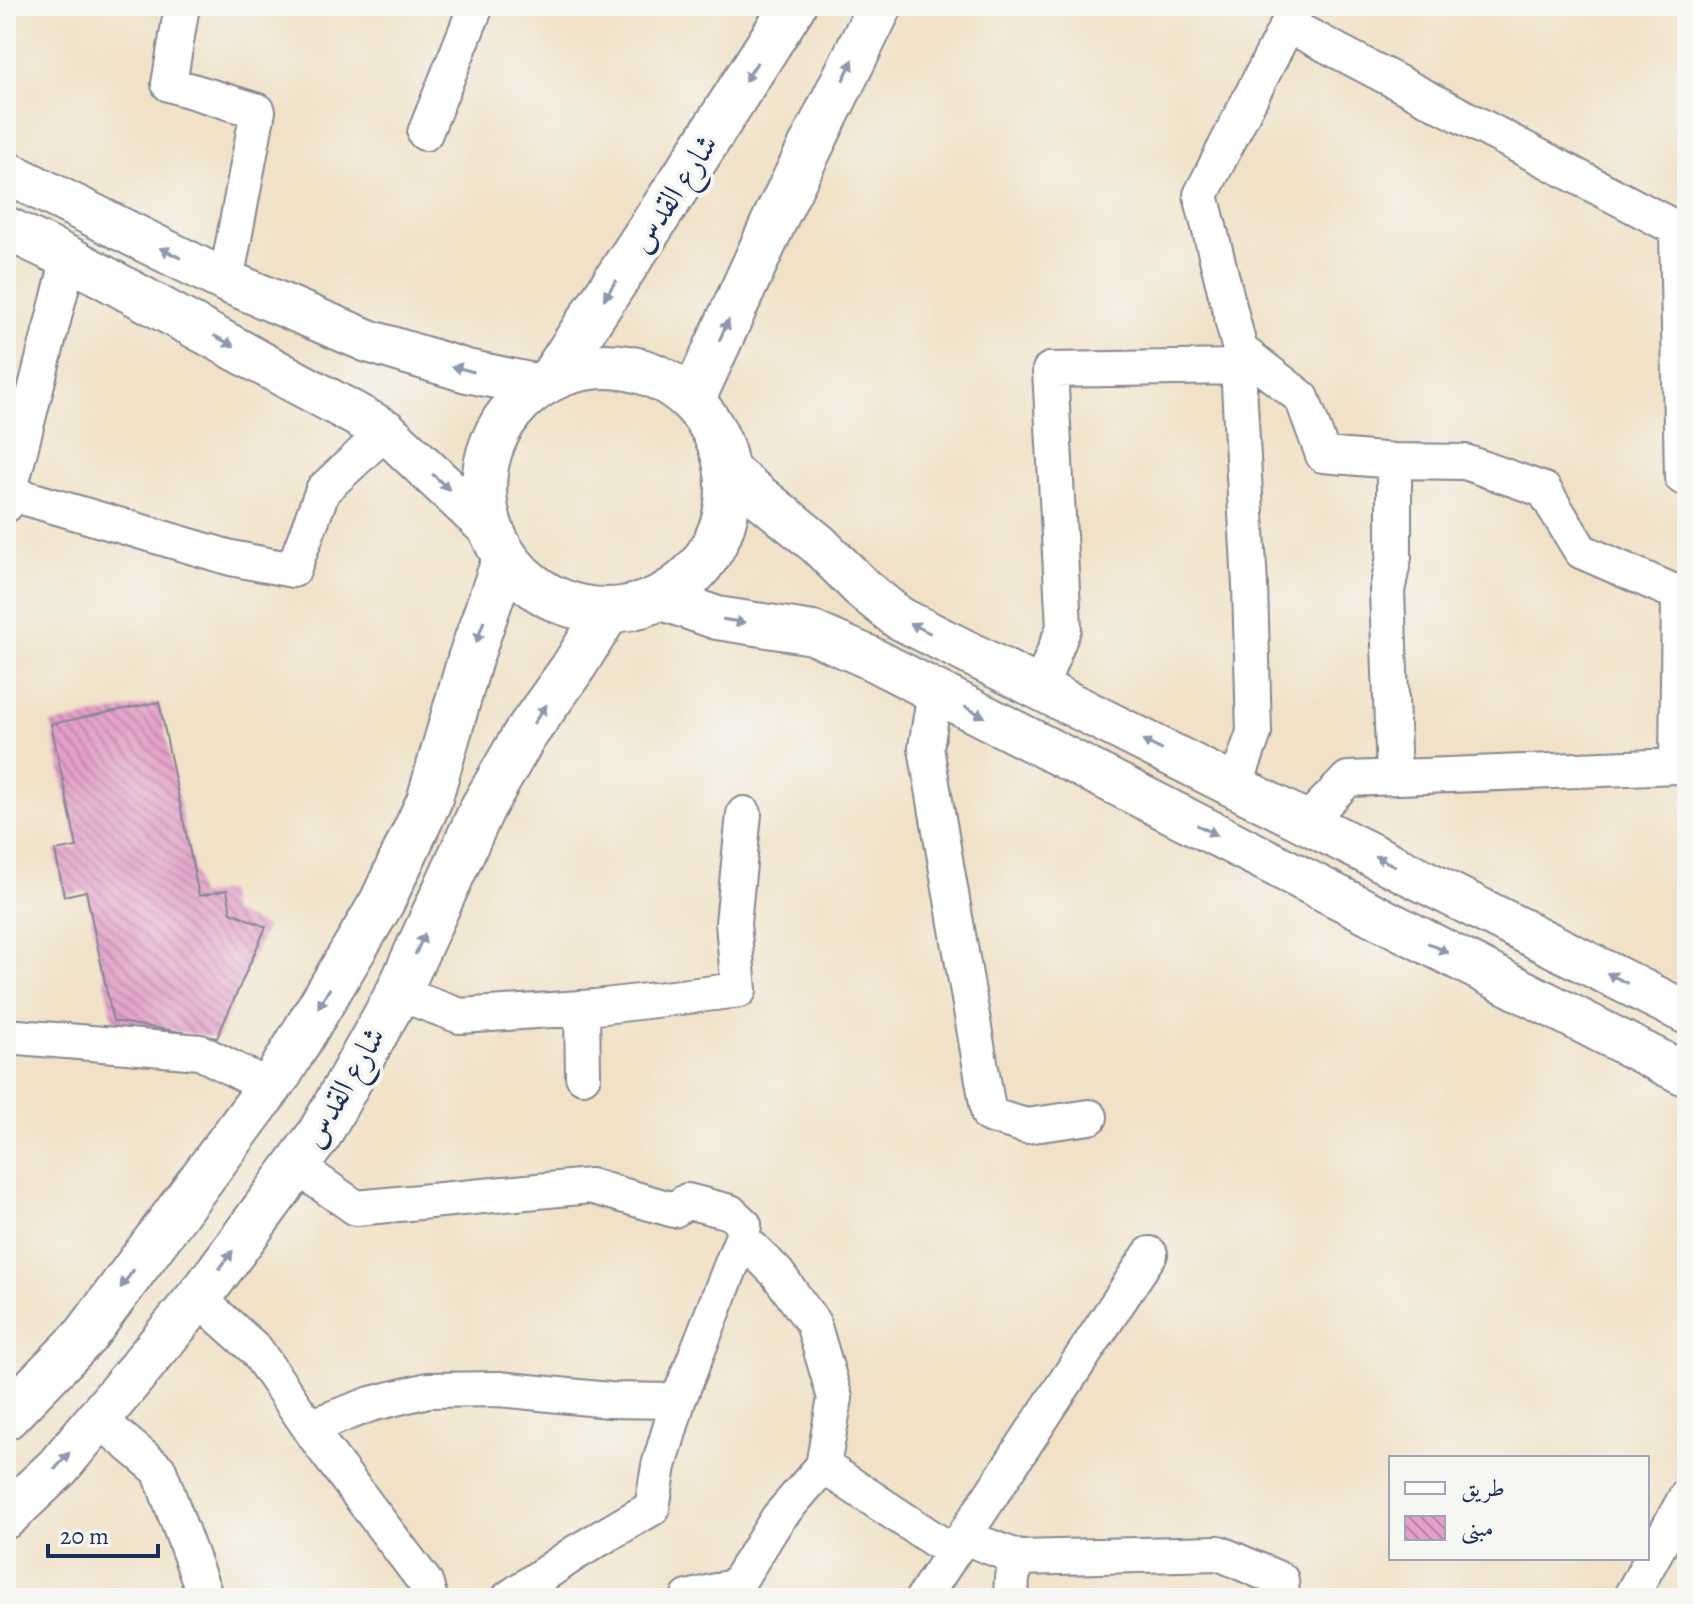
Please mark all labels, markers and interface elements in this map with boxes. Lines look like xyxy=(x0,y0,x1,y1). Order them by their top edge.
one-way arrow xyxy=(841,59,855,82)
one-way arrow xyxy=(744,61,758,83)
street label: شارع القدس xyxy=(618,125,732,264)
one-way arrow xyxy=(158,246,182,260)
one-way arrow xyxy=(603,279,617,301)
one-way arrow xyxy=(718,319,731,342)
one-way arrow xyxy=(213,335,236,348)
one-way arrow xyxy=(451,362,475,375)
one-way arrow xyxy=(431,473,450,491)
one-way arrow xyxy=(722,615,747,628)
one-way arrow xyxy=(473,620,485,644)
one-way arrow xyxy=(908,622,931,635)
one-way arrow xyxy=(532,703,548,725)
one-way arrow xyxy=(964,705,987,718)
one-way arrow xyxy=(1141,738,1164,751)
one-way arrow xyxy=(1195,823,1218,837)
one-way arrow xyxy=(1373,854,1396,868)
one-way arrow xyxy=(413,932,427,956)
one-way arrow xyxy=(1427,942,1450,955)
one-way arrow xyxy=(1606,971,1629,984)
one-way arrow xyxy=(318,987,332,1009)
street label: شارع القدس xyxy=(291,1018,400,1158)
one-way arrow xyxy=(218,1250,234,1270)
one-way arrow xyxy=(120,1269,135,1290)
one-way arrow xyxy=(52,1452,70,1471)
legend xyxy=(1389,1456,1649,1560)
text: طريق xyxy=(1461,1472,1505,1504)
scale bar xyxy=(48,1508,158,1558)
text: مبنى xyxy=(1461,1512,1494,1545)
text: 20 m xyxy=(60,1520,109,1552)

